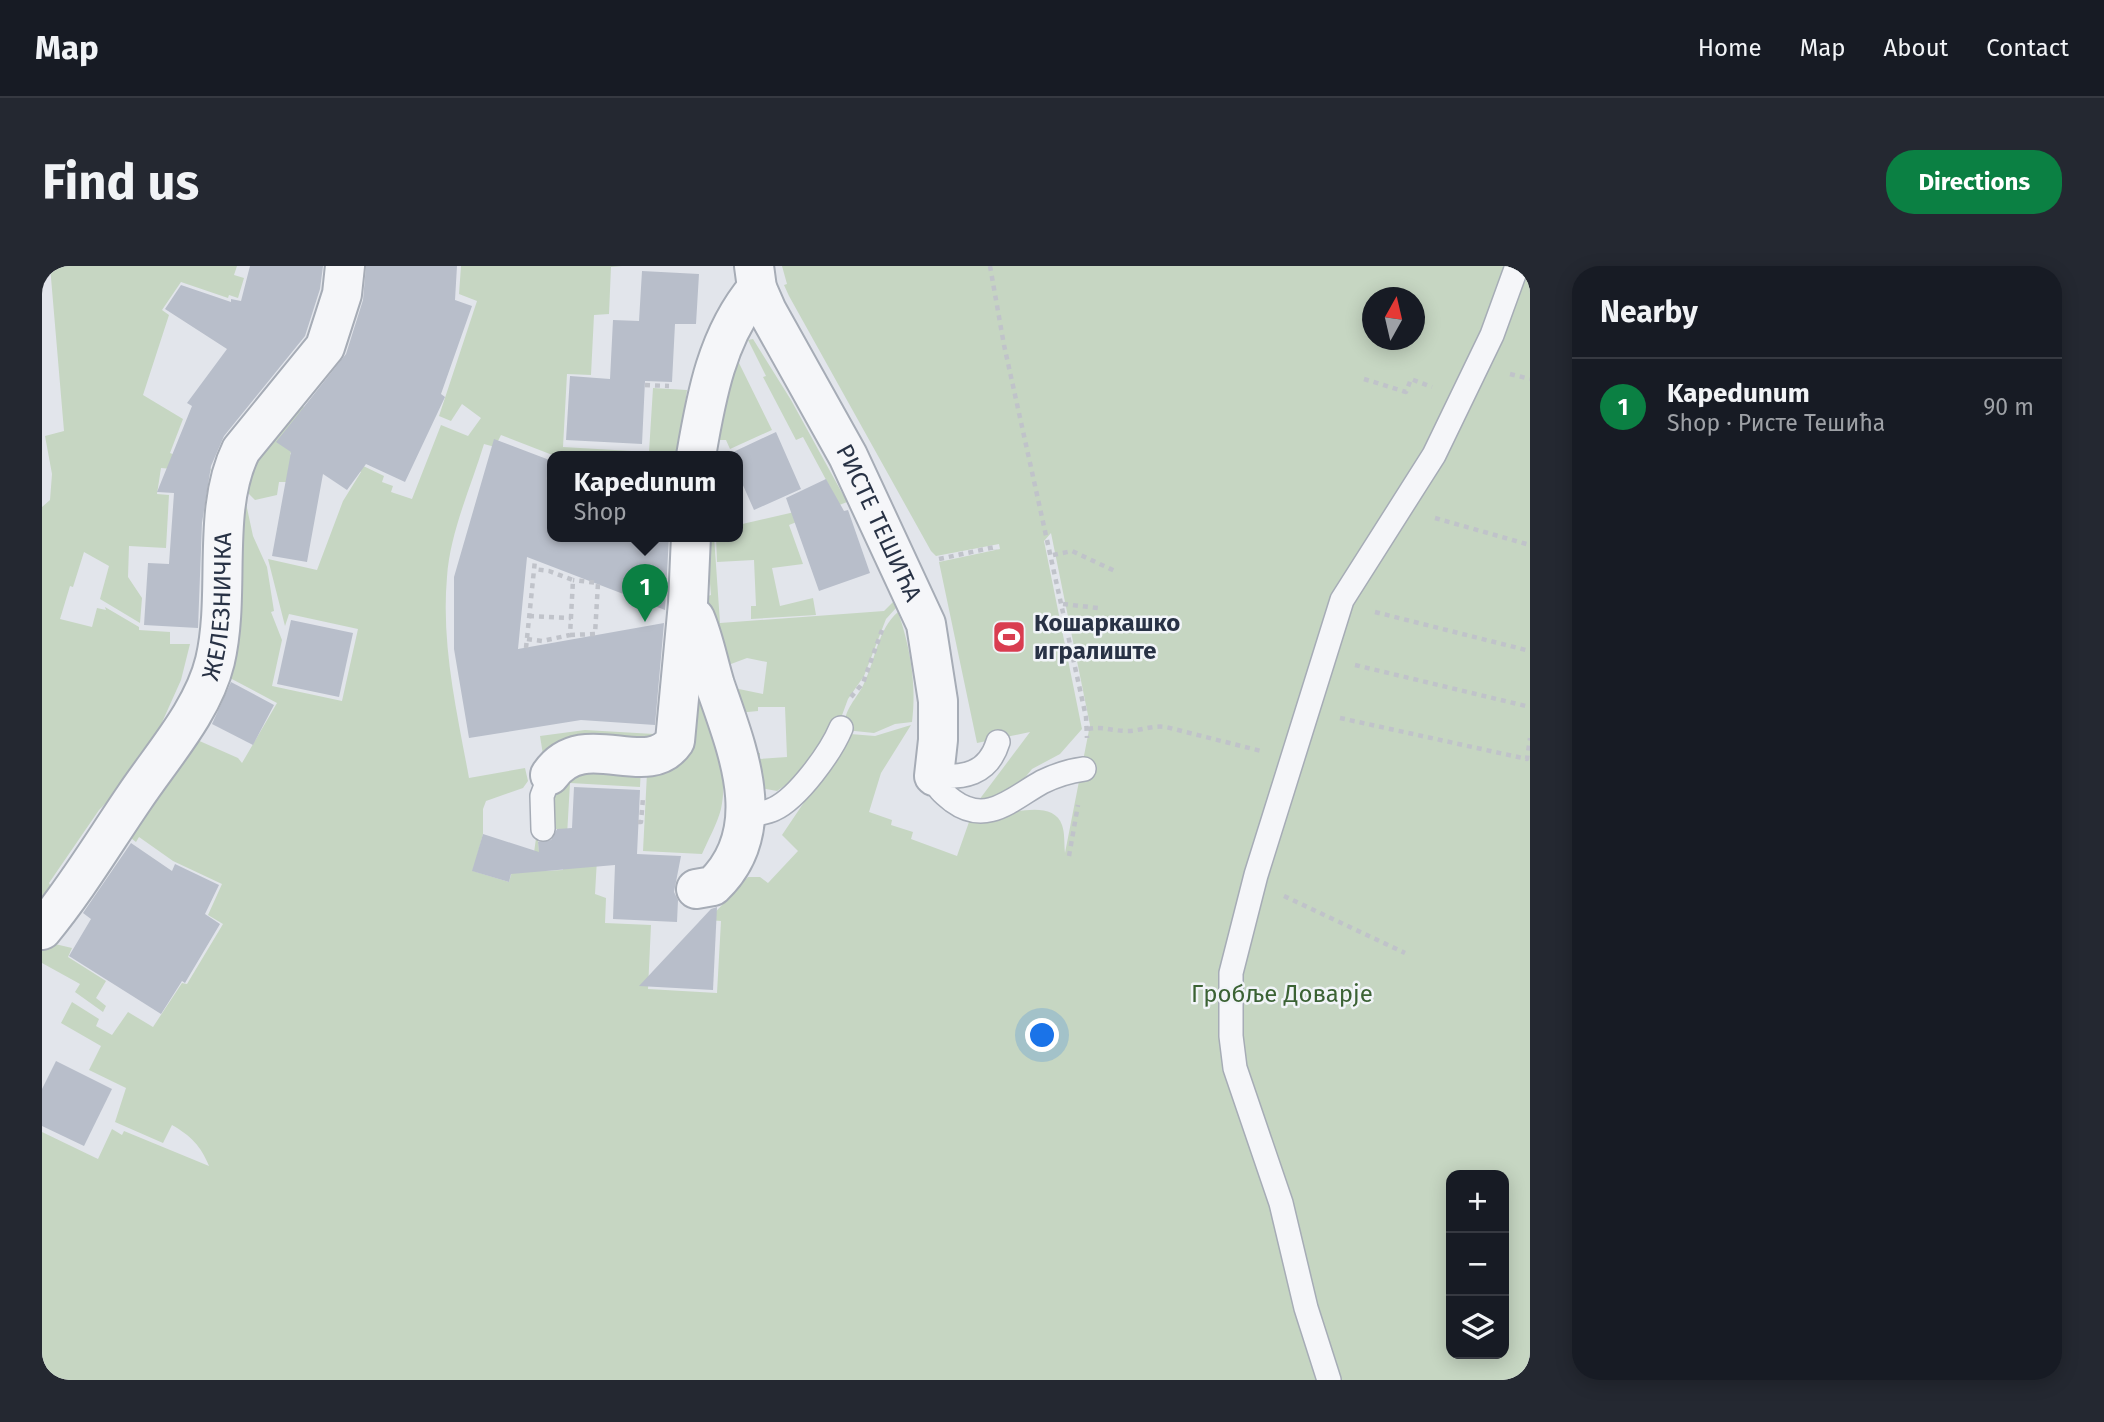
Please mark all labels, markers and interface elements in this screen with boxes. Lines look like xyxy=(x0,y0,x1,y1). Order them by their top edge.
text: Map xyxy=(35,28,99,68)
text: Home xyxy=(1698,34,1762,62)
text: Map xyxy=(1800,34,1846,62)
text: About xyxy=(1884,34,1948,62)
text: Contact xyxy=(1986,34,2069,62)
button: Directions xyxy=(1886,150,2062,214)
text: Find us xyxy=(42,153,199,212)
north arrow xyxy=(1362,287,1425,350)
text: Nearby xyxy=(1600,294,1698,330)
text: Kapedunum xyxy=(1667,378,1810,409)
text: 1 xyxy=(1618,393,1628,421)
text: 90 m xyxy=(1983,393,2034,421)
text: Shop · Ристе Тешића xyxy=(1667,409,1885,437)
street label: РИСТЕ ТЕШИЋА xyxy=(830,439,928,606)
popup xyxy=(547,451,743,542)
text: Kapedunum xyxy=(574,467,716,498)
text: Shop xyxy=(574,498,627,526)
street label: ЖЕЛЕЗНИЧКА xyxy=(196,531,237,684)
pin: 1 xyxy=(622,564,668,622)
place label: Кошаркашко игралиште xyxy=(1034,609,1180,665)
sports icon: Кошаркашко игралиште xyxy=(990,618,1028,656)
park label: Гробље Доварје xyxy=(1191,980,1373,1008)
your location xyxy=(1025,1018,1059,1052)
map controls xyxy=(1446,1170,1509,1359)
button: + xyxy=(1446,1170,1509,1233)
button: − xyxy=(1446,1233,1509,1296)
button: layers xyxy=(1446,1296,1509,1359)

